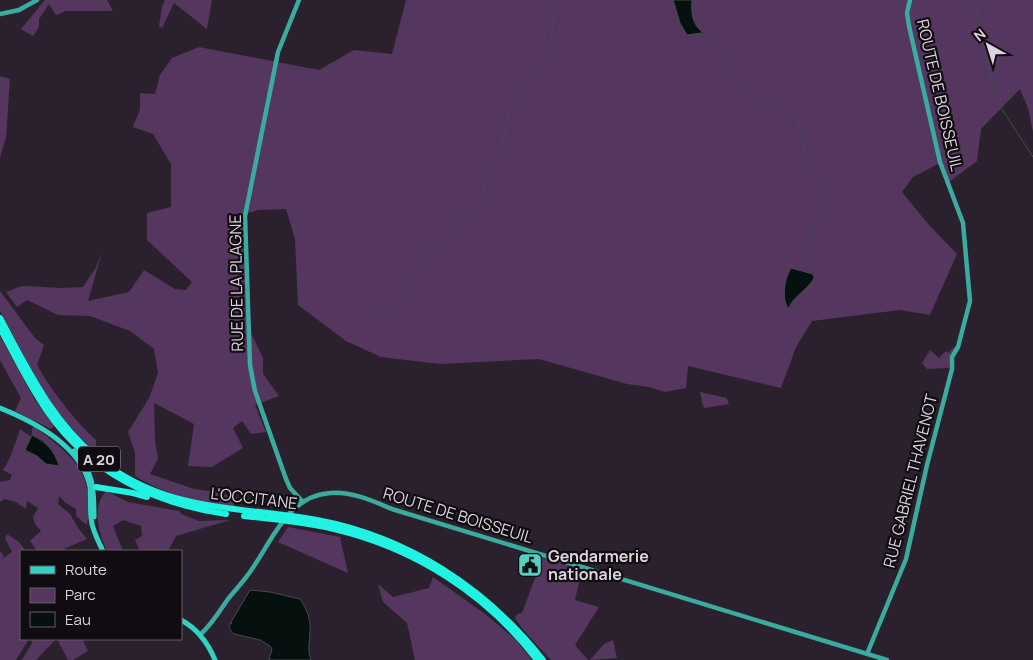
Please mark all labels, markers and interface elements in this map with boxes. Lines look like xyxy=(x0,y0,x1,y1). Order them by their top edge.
street label: ROUTE DE BOISSEUIL xyxy=(912,17,968,173)
north arrow xyxy=(963,20,1013,70)
text: N xyxy=(970,24,989,45)
street label: RUE DE LA PLAGNE xyxy=(224,214,248,352)
street label: RUE GABRIEL THAVENOT xyxy=(878,391,942,570)
road number: A 20 xyxy=(78,446,120,472)
street label: L'OCCITANE xyxy=(209,482,299,514)
street label: ROUTE DE BOISSEUIL xyxy=(381,482,535,548)
place label: Gendarmerie nationale xyxy=(548,545,649,585)
legend xyxy=(20,550,182,640)
public building icon: Gendarmerie nationale xyxy=(517,552,543,578)
text: Route xyxy=(65,559,107,580)
text: Parc xyxy=(65,584,96,605)
text: Eau xyxy=(65,609,91,630)

